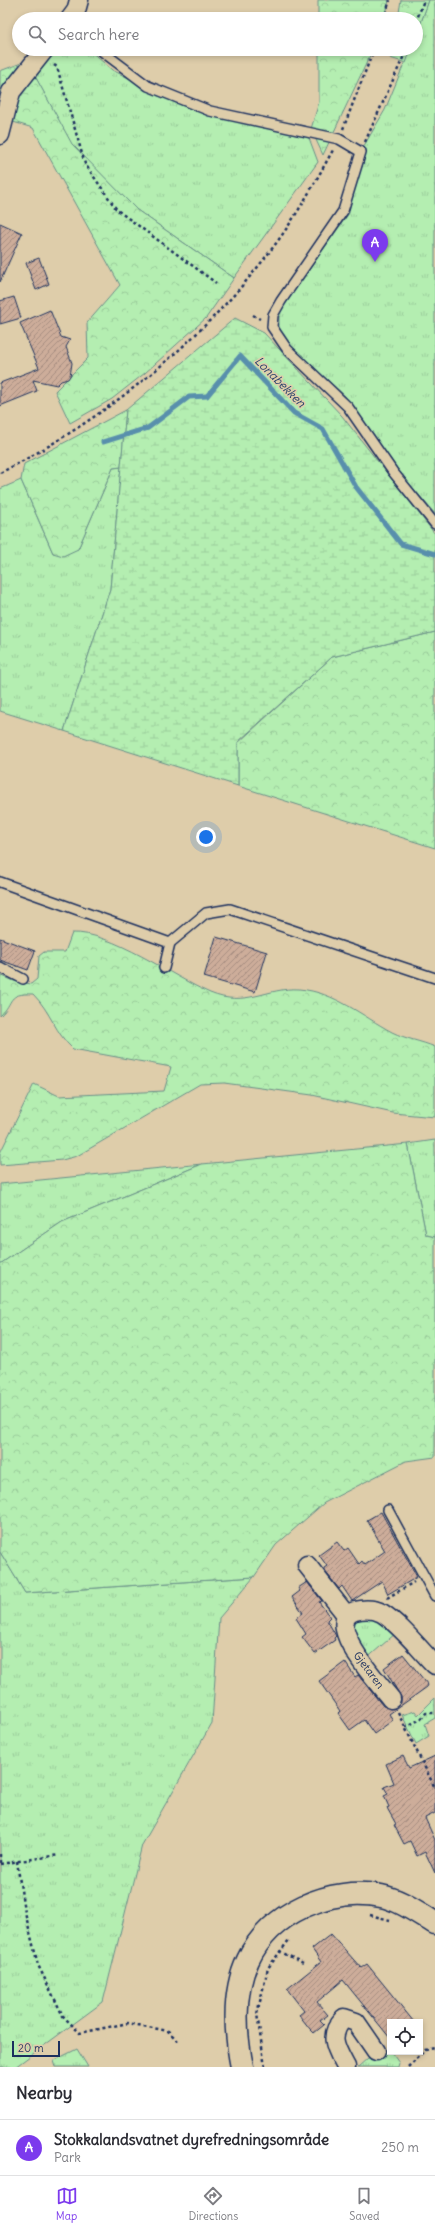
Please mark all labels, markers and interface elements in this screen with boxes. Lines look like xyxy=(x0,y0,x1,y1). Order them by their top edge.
search box xyxy=(12,12,423,56)
icon: search xyxy=(26,23,48,45)
text: Search here xyxy=(58,25,139,44)
pin: A xyxy=(362,229,388,262)
water label: Lonabekken xyxy=(252,353,310,411)
your location xyxy=(196,827,216,847)
street label: Gjetaren xyxy=(351,1649,387,1691)
map controls xyxy=(387,2019,423,2055)
button: locate xyxy=(387,2019,423,2055)
scale bar xyxy=(12,2039,60,2058)
text: 20 m xyxy=(18,2041,44,2055)
text: Nearby xyxy=(16,2082,72,2104)
text: Stokkalandsvatnet dyrefredningsområde xyxy=(54,2130,329,2149)
text: A xyxy=(25,2139,33,2156)
text: 250 m xyxy=(381,2139,419,2156)
text: Park xyxy=(54,2149,81,2166)
tab: Map xyxy=(56,2185,78,2223)
tab: Directions xyxy=(189,2185,238,2223)
tab: Saved xyxy=(349,2185,379,2223)

